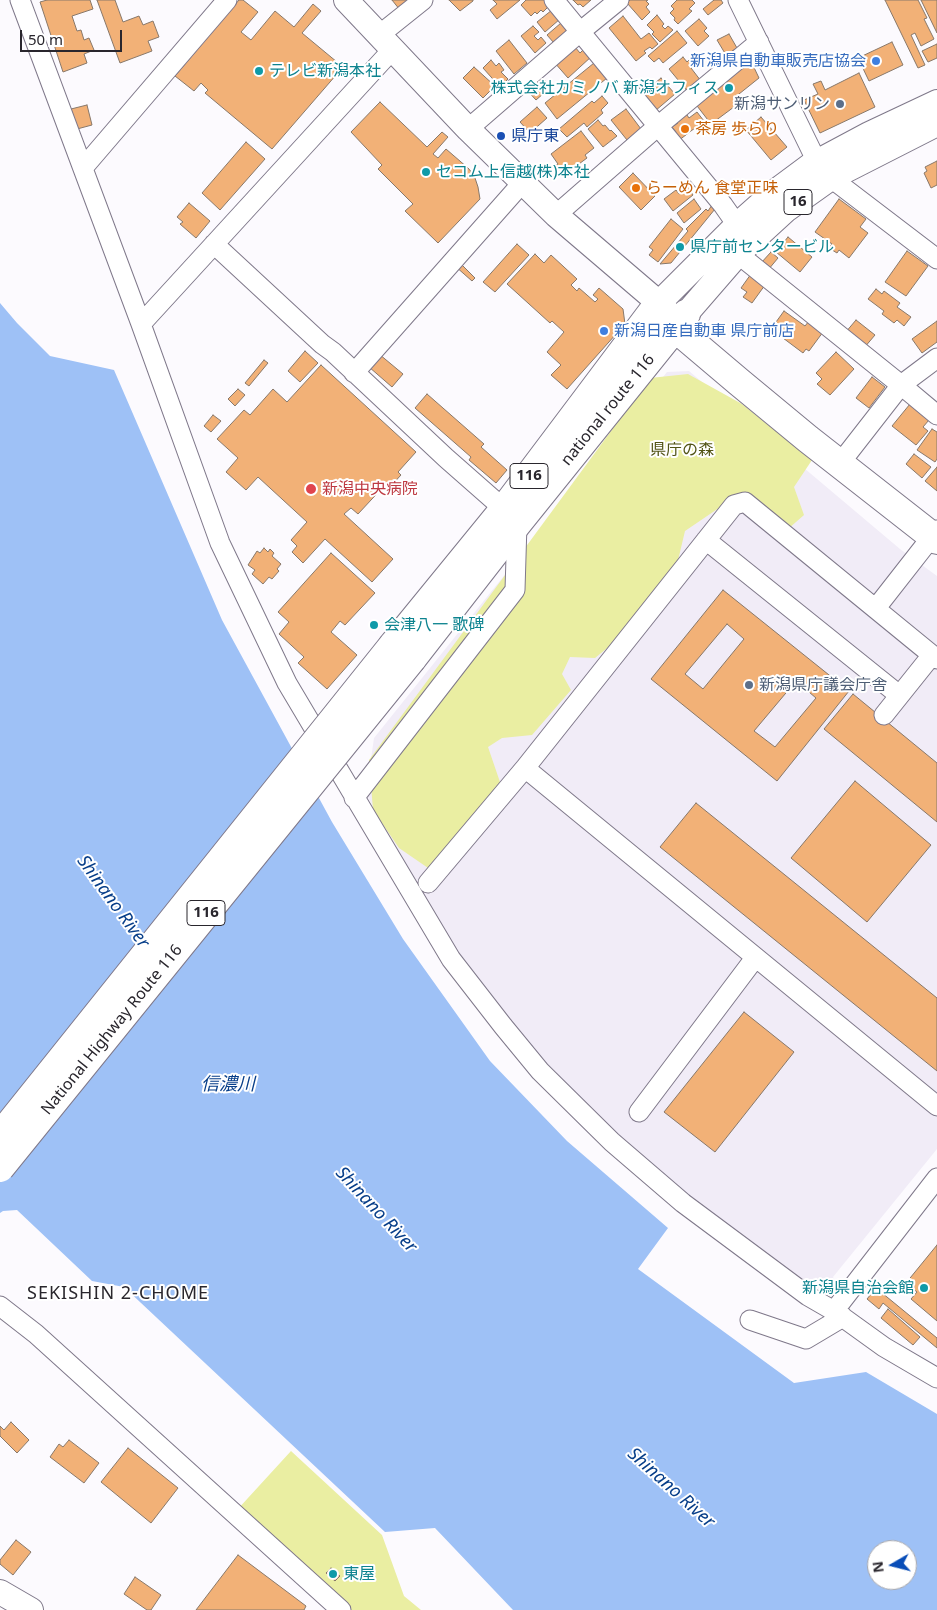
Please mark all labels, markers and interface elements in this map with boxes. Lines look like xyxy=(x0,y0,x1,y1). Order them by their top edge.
scale bar xyxy=(22,20,125,52)
text: 50 m xyxy=(28,29,63,49)
place label: 新潟県自動車販売店協会 xyxy=(690,51,866,71)
marker: 新潟県自動車販売店協会 xyxy=(870,55,882,67)
place label: テレビ新潟本社 xyxy=(269,61,381,81)
marker: テレビ新潟本社 xyxy=(253,65,265,77)
place label: 株式会社カミノバ 新潟オフィス xyxy=(491,78,719,98)
marker: 株式会社カミノバ 新潟オフィス xyxy=(723,82,735,94)
place label: 新潟サンリン xyxy=(734,94,830,114)
marker: 新潟サンリン xyxy=(834,98,846,110)
place label: 茶房 歩らり xyxy=(695,119,779,139)
marker: 茶房 歩らり xyxy=(679,123,691,135)
place label: 県庁東 xyxy=(511,126,559,146)
marker: 県庁東 xyxy=(495,130,507,142)
place label: セコム上信越(株)本社 xyxy=(436,162,590,182)
marker: セコム上信越(株)本社 xyxy=(420,166,432,178)
place label: らーめん 食堂正味 xyxy=(646,178,778,198)
marker: らーめん 食堂正味 xyxy=(630,182,642,194)
road number: 16 xyxy=(784,190,812,214)
place label: 県庁前センタービル xyxy=(690,237,834,257)
marker: 県庁前センタービル xyxy=(674,241,686,253)
place label: 新潟日産自動車 県庁前店 xyxy=(614,321,794,341)
marker: 新潟日産自動車 県庁前店 xyxy=(598,325,610,337)
street label: national route 116 xyxy=(557,350,659,470)
park label: 県庁の森 xyxy=(650,440,714,460)
road number: 116 xyxy=(510,464,548,488)
place label: 新潟中央病院 xyxy=(322,479,418,499)
marker: 新潟中央病院 xyxy=(304,482,318,496)
place label: 会津八一 歌碑 xyxy=(384,615,484,635)
marker: 会津八一 歌碑 xyxy=(368,619,380,631)
place label: 新潟県庁議会庁舎 xyxy=(759,675,887,695)
marker: 新潟県庁議会庁舎 xyxy=(743,679,755,691)
water label: Shinano River xyxy=(72,851,154,953)
road number: 116 xyxy=(187,900,225,926)
street label: National Highway Route 116 xyxy=(37,941,187,1119)
water label: 信濃川 xyxy=(201,1074,255,1096)
water label: Shinano River xyxy=(331,1163,421,1257)
place label: 新潟県自治会館 xyxy=(802,1278,914,1298)
marker: 新潟県自治会館 xyxy=(918,1282,930,1294)
district label: SEKISHIN 2-CHOME xyxy=(25,1283,211,1305)
water label: Shinano River xyxy=(623,1443,719,1533)
north arrow xyxy=(867,1540,917,1590)
text: N xyxy=(867,1560,888,1574)
place label: 東屋 xyxy=(343,1564,375,1584)
marker: 東屋 xyxy=(327,1568,339,1580)

